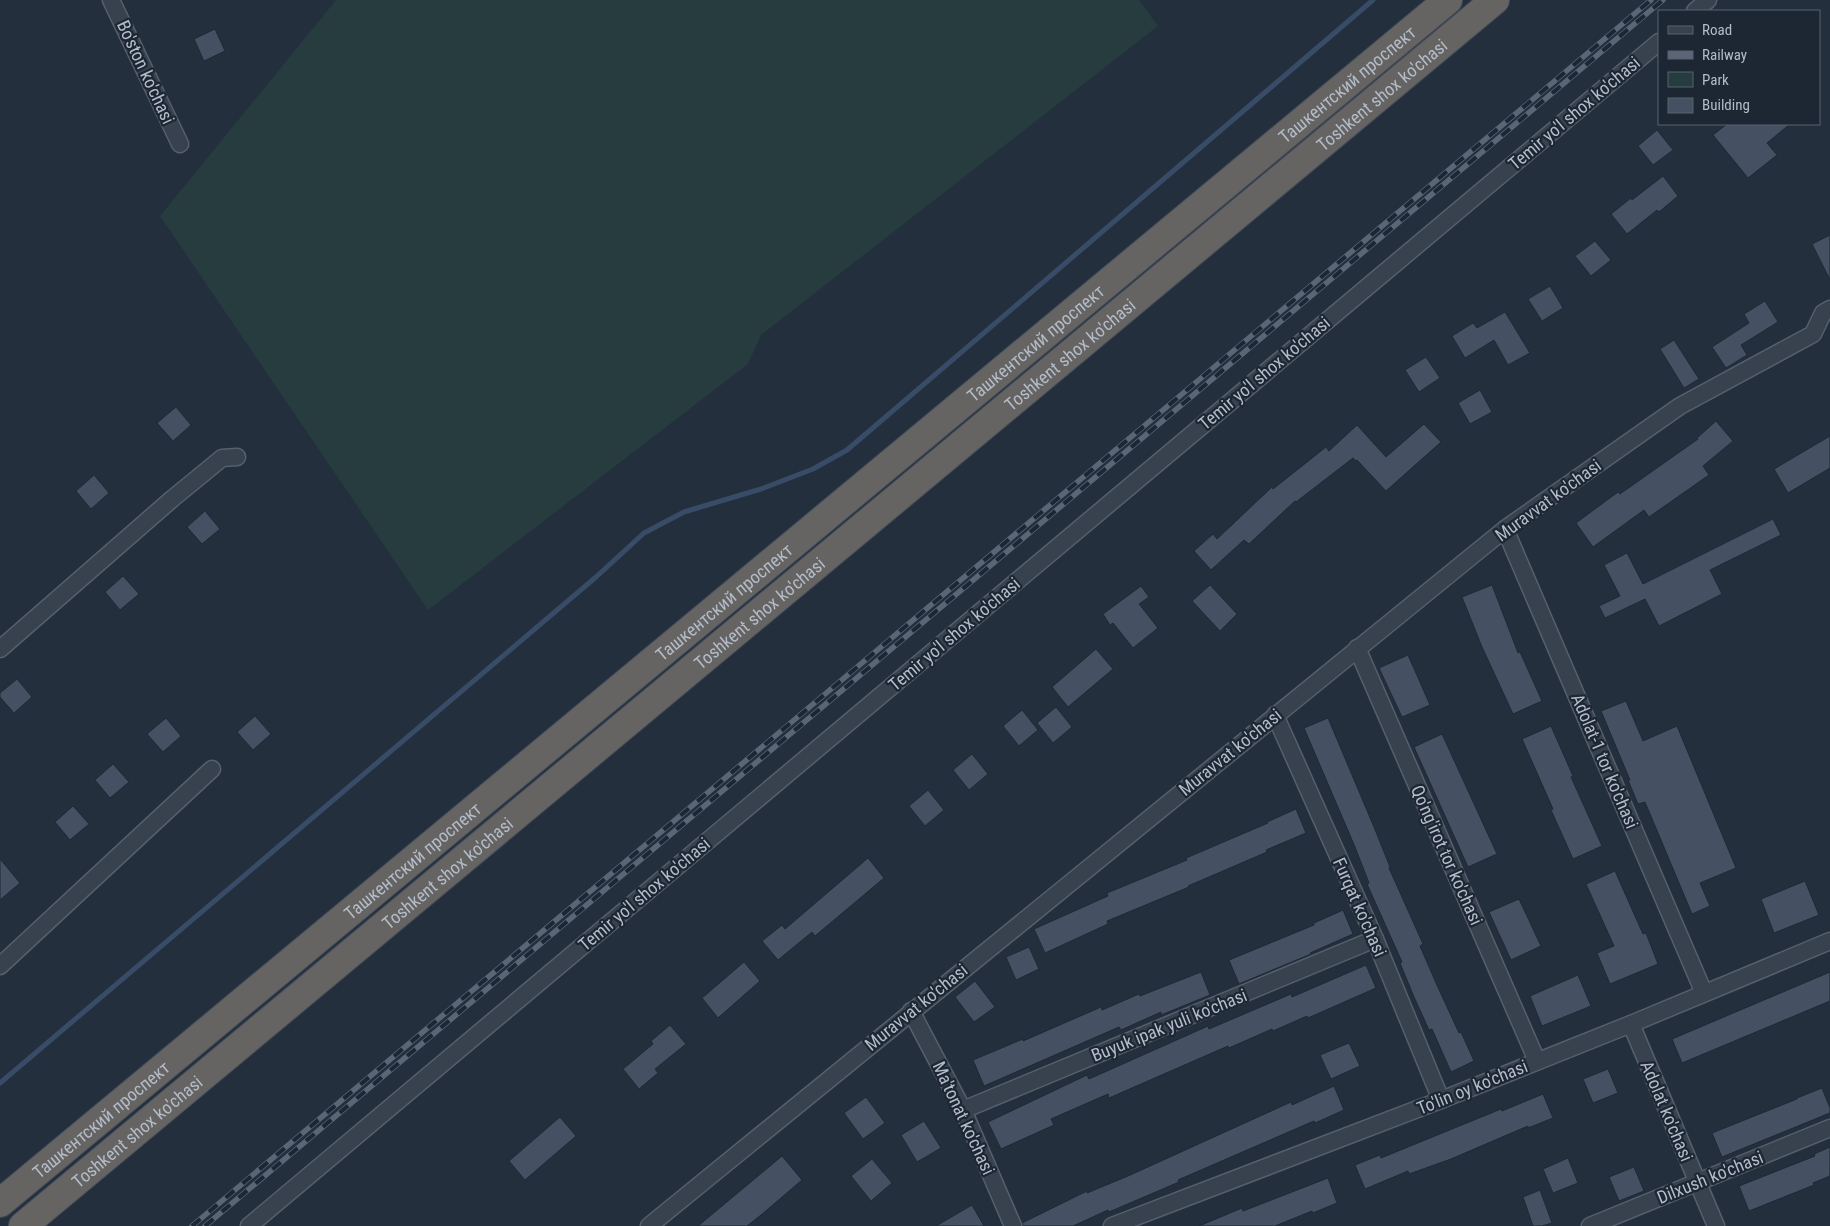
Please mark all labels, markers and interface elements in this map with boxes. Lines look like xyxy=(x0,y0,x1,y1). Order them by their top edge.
legend xyxy=(1658,10,1820,125)
street label: Bo'ston ko'chasi xyxy=(113,17,179,127)
street label: Ташкентский проспект xyxy=(1274,21,1420,147)
text: Road xyxy=(1702,21,1732,39)
street label: Toshkent shox ko'chasi xyxy=(1312,34,1451,155)
text: Railway xyxy=(1702,46,1747,64)
street label: Temir yo'l shox ko'chasi xyxy=(1504,52,1644,174)
text: Park xyxy=(1702,71,1729,89)
text: Building xyxy=(1702,96,1750,114)
street label: Ташкентский проспект xyxy=(963,280,1108,406)
street label: Toshkent shox ko'chasi xyxy=(1000,294,1139,415)
street label: Temir yo'l shox ko'chasi xyxy=(1194,312,1334,434)
street label: Muravvat ko'chasi xyxy=(1491,455,1605,545)
street label: Ташкентский проспект xyxy=(651,539,797,665)
street label: Toshkent shox ko'chasi xyxy=(690,553,829,673)
street label: Temir yo'l shox ko'chasi xyxy=(884,573,1024,695)
street label: Adolat-1 tor ko'chasi xyxy=(1567,690,1643,832)
street label: Muravvat ko'chasi xyxy=(1174,704,1286,800)
street label: Qo'ng'irot tor ko'chasi xyxy=(1407,782,1487,928)
street label: Ташкентский проспект xyxy=(340,797,485,923)
street label: Toshkent shox ko'chasi xyxy=(378,812,517,933)
street label: Temir yo'l shox ko'chasi xyxy=(574,833,714,955)
street label: Furqat ko'chasi xyxy=(1329,854,1391,960)
street label: Muravvat ko'chasi xyxy=(860,959,972,1055)
street label: Buyuk ipak yuli ko'chasi xyxy=(1088,984,1250,1066)
street label: To'lin oy ko'chasi xyxy=(1414,1055,1530,1119)
street label: Ташкентский проспект xyxy=(28,1056,174,1182)
street label: Ma'tonat ko'chasi xyxy=(929,1058,999,1178)
street label: Adolat ko'chasi xyxy=(1636,1058,1698,1164)
street label: Toshkent shox ko'chasi xyxy=(67,1071,206,1192)
street label: Dilxush ko'chasi xyxy=(1654,1146,1766,1208)

